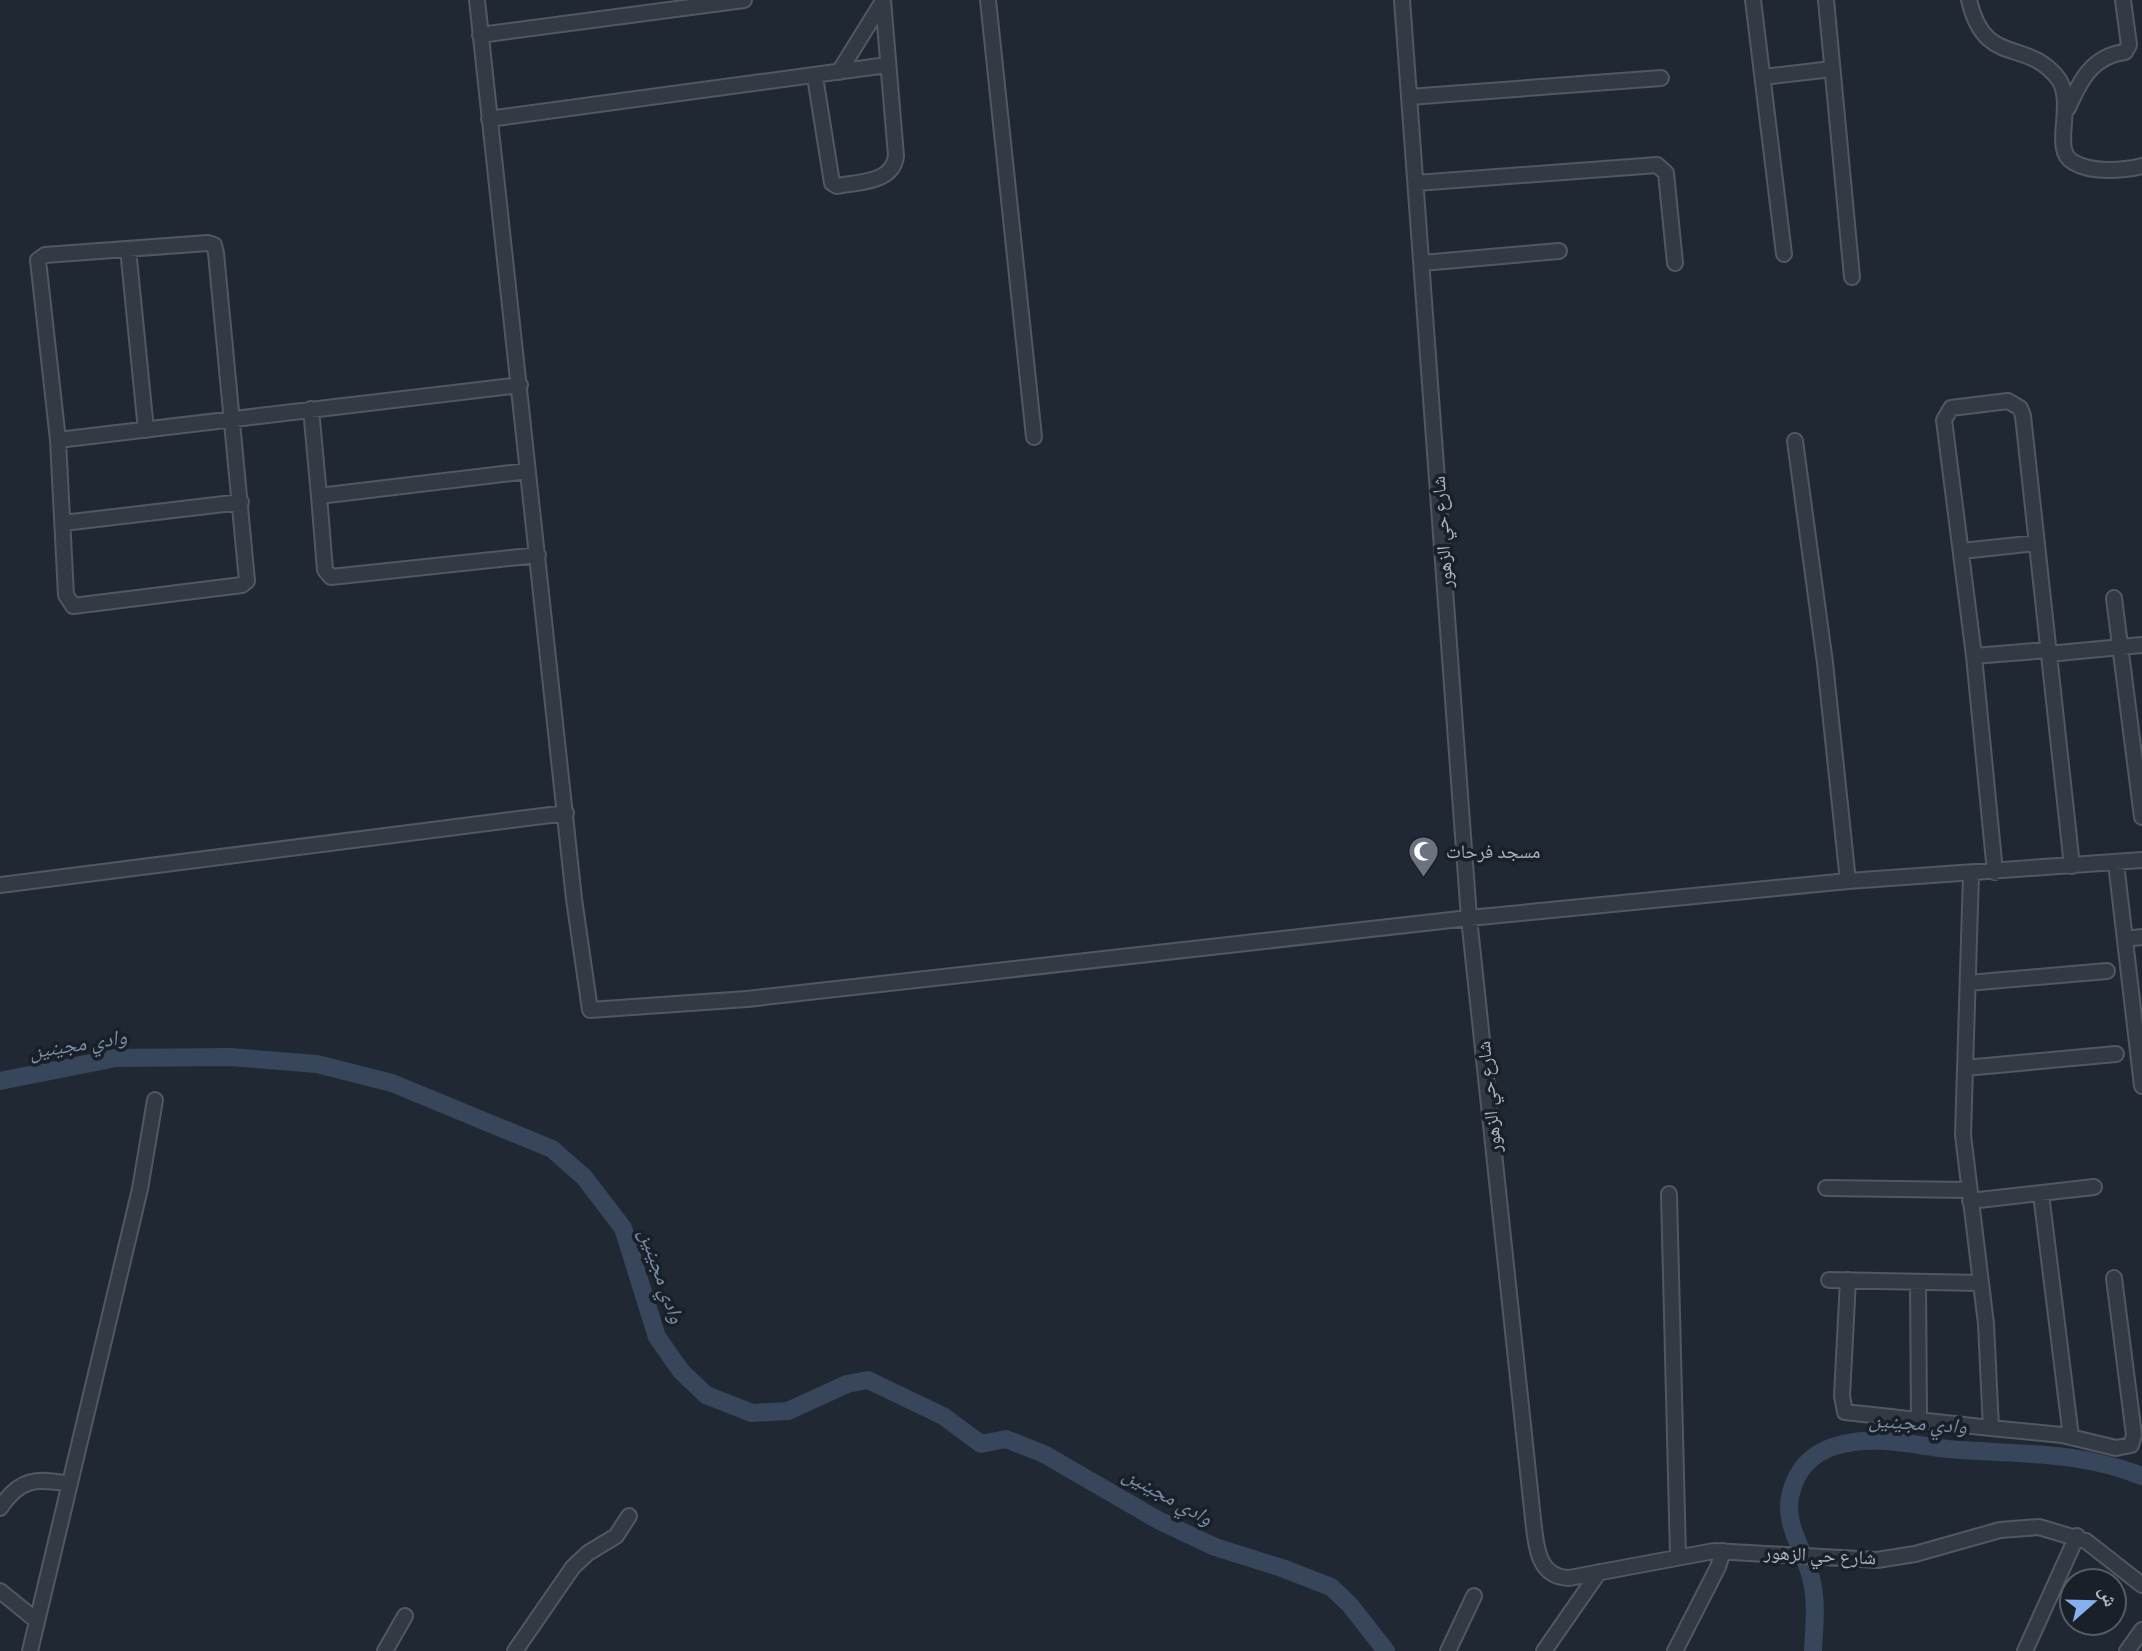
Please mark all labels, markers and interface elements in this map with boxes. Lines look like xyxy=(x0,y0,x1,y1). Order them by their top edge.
street label: شارع حي الزهور xyxy=(1427,475,1461,590)
mosque icon: مسجد فرحات xyxy=(1406,834,1440,878)
place label: مسجد فرحات xyxy=(1446,840,1541,863)
water label: وادي مجينين xyxy=(28,1024,129,1068)
street label: شارع حي الزهور xyxy=(1472,1040,1510,1155)
water label: وادي مجينين xyxy=(631,1226,689,1328)
water label: وادي مجينين xyxy=(1868,1408,1968,1443)
water label: وادي مجينين xyxy=(1117,1462,1217,1534)
street label: شارع حي الزهور xyxy=(1762,1541,1877,1573)
north arrow xyxy=(2058,1567,2128,1637)
text: ش xyxy=(2094,1583,2123,1610)

